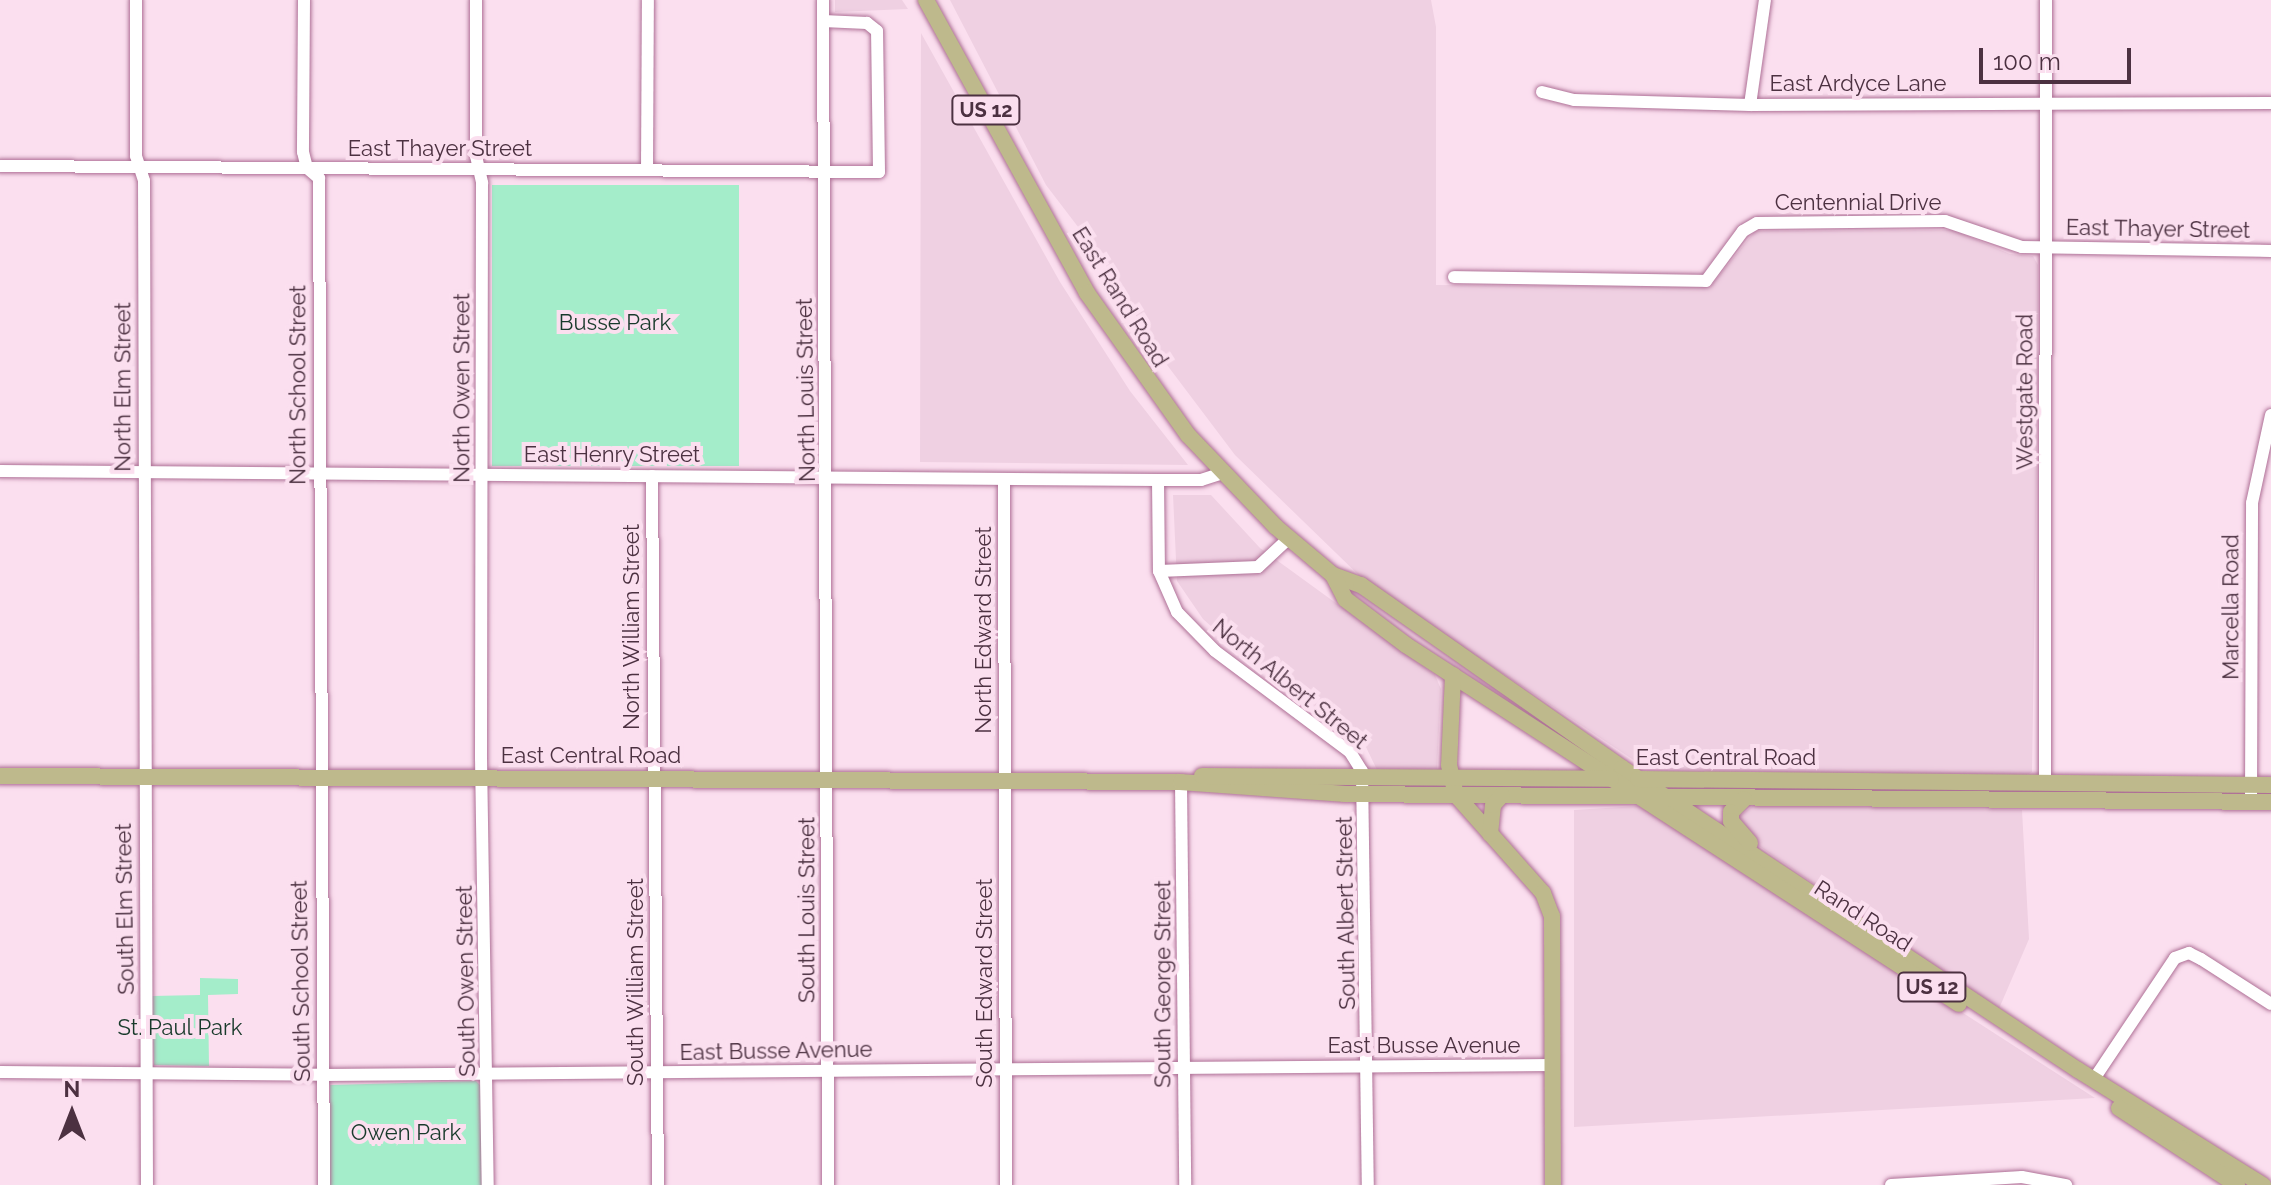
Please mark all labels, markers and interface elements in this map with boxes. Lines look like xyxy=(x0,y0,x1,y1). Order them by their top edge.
scale bar xyxy=(1983,32,2135,82)
text: 100 m xyxy=(1993,47,2061,76)
street label: East Ardyce Lane xyxy=(1769,71,1947,97)
road number: US 12 xyxy=(950,94,1022,126)
street label: East Thayer Street xyxy=(347,136,533,162)
street label: Centennial Drive xyxy=(1774,190,1942,216)
street label: East Thayer Street xyxy=(2065,214,2251,244)
street label: East Rand Road xyxy=(1066,222,1174,372)
street label: North School Street xyxy=(285,285,311,485)
street label: North Owen Street xyxy=(449,293,475,483)
street label: North Louis Street xyxy=(791,298,821,482)
street label: North Elm Street xyxy=(110,302,136,472)
park label: Busse Park xyxy=(559,310,671,336)
street label: Westgate Road xyxy=(2012,314,2038,470)
street label: East Henry Street xyxy=(524,442,700,468)
street label: North William Street xyxy=(619,524,645,730)
street label: North Edward Street xyxy=(971,526,997,734)
street label: Marcella Road xyxy=(2218,534,2244,680)
street label: North Albert Street xyxy=(1207,613,1373,755)
street label: East Central Road xyxy=(500,743,682,769)
street label: East Central Road xyxy=(1635,745,1817,771)
street label: South Albert Street xyxy=(1331,816,1361,1010)
street label: South Louis Street xyxy=(794,817,820,1003)
street label: South Elm Street xyxy=(110,823,140,995)
street label: Rand Road xyxy=(1809,875,1917,957)
street label: South William Street xyxy=(623,878,649,1086)
street label: South Edward Street xyxy=(972,878,998,1088)
street label: South School Street xyxy=(286,880,316,1082)
street label: South George Street xyxy=(1150,880,1176,1088)
street label: South Owen Street xyxy=(451,885,481,1077)
road number: US 12 xyxy=(1896,971,1968,1003)
park label: St. Paul Park xyxy=(117,1015,243,1041)
street label: East Busse Avenue xyxy=(1327,1033,1521,1059)
street label: East Busse Avenue xyxy=(679,1036,873,1066)
north arrow xyxy=(32,1073,112,1153)
text: N xyxy=(64,1076,80,1102)
park label: Owen Park xyxy=(351,1120,461,1146)

